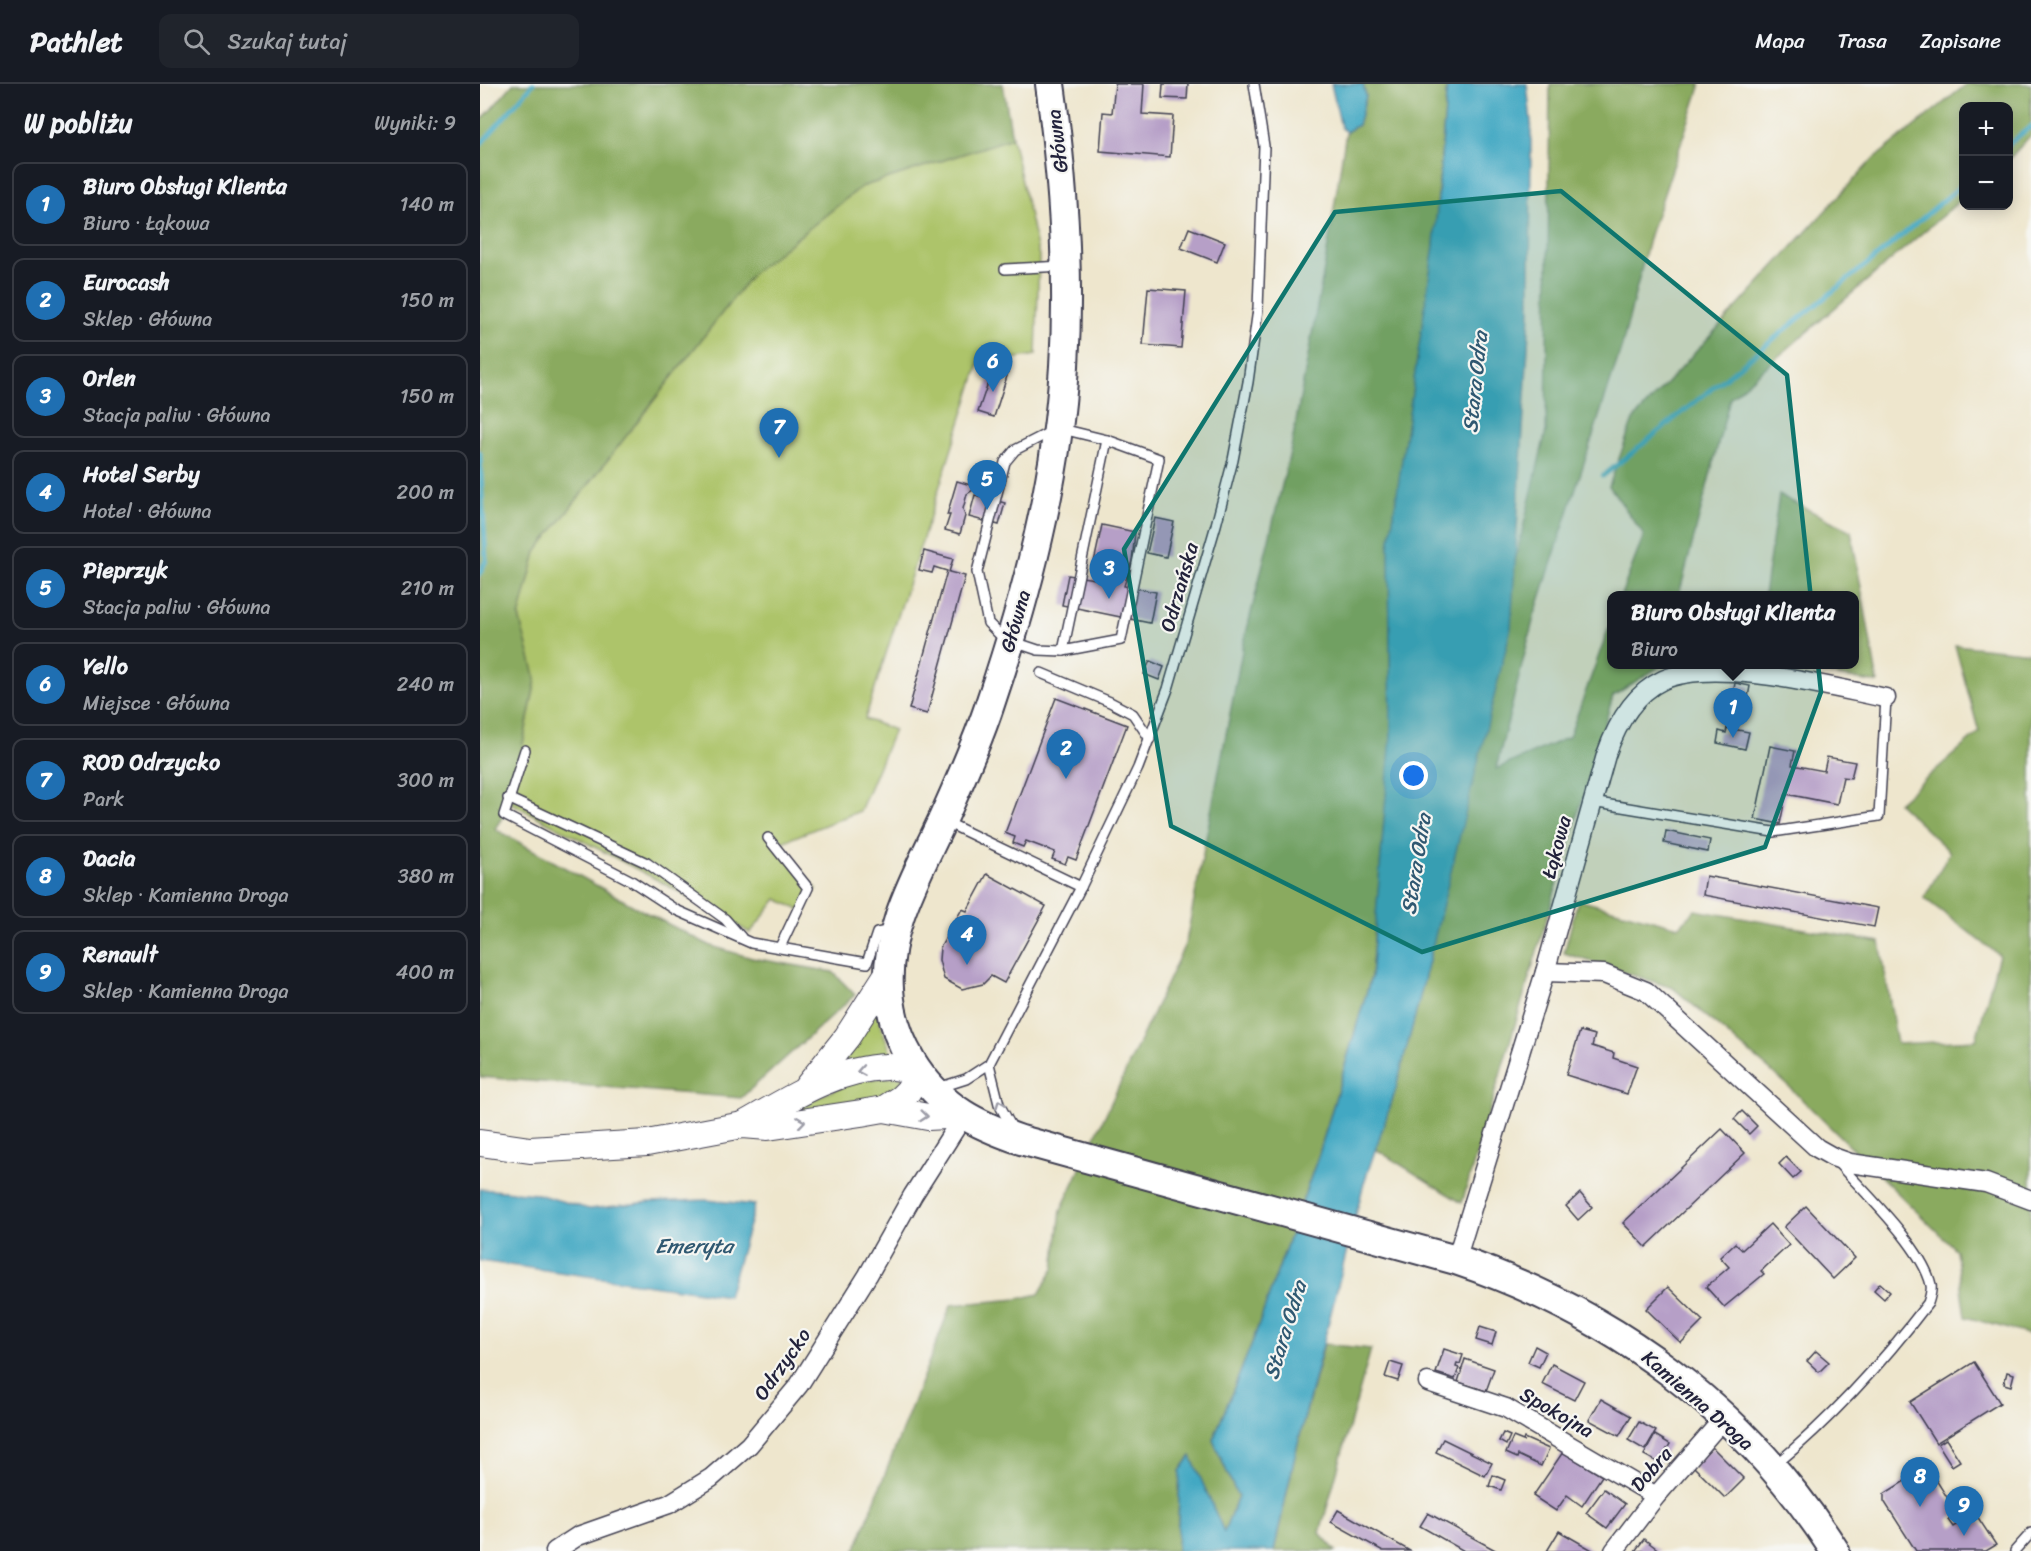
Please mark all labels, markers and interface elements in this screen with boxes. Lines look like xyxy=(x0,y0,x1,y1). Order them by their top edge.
search box xyxy=(159,14,579,68)
text: Pathlet xyxy=(30,17,123,66)
text: Szukaj tutaj xyxy=(228,22,347,61)
text: Mapa xyxy=(1755,22,1805,60)
text: Trasa xyxy=(1838,22,1887,60)
text: Zapisane xyxy=(1920,22,2001,60)
icon: search xyxy=(180,25,213,58)
text: W pobliżu xyxy=(24,100,133,146)
map controls xyxy=(1959,102,2013,210)
button: + xyxy=(1959,102,2013,156)
text: Wyniki: 9 xyxy=(374,106,456,141)
street label: Główna xyxy=(1036,107,1079,175)
button: − xyxy=(1959,156,2013,210)
text: Biuro Obsługi Klienta xyxy=(83,167,287,206)
text: 1 xyxy=(41,187,50,222)
text: 140 m xyxy=(400,187,454,222)
text: Biuro · Łąkowa xyxy=(83,206,210,241)
text: Eurocash xyxy=(83,263,170,302)
text: 2 xyxy=(40,283,51,318)
text: 150 m xyxy=(400,283,454,318)
text: Sklep · Główna xyxy=(83,302,212,337)
water label: Stara Odra xyxy=(1451,327,1499,434)
pin: 6 xyxy=(974,342,1012,392)
text: Orlen xyxy=(83,359,136,398)
text: 3 xyxy=(40,379,51,414)
text: 150 m xyxy=(400,379,454,414)
text: Stacja paliw · Główna xyxy=(83,398,271,433)
pin: 7 xyxy=(760,408,798,458)
text: Hotel Serby xyxy=(83,455,200,494)
pin: 5 xyxy=(968,460,1006,510)
text: 4 xyxy=(39,475,52,510)
text: 200 m xyxy=(397,475,454,510)
text: Hotel · Główna xyxy=(83,494,212,529)
street label: Odrzańska xyxy=(1150,537,1209,636)
pin: 3 xyxy=(1090,550,1128,599)
text: Pieprzyk xyxy=(83,551,168,590)
text: 5 xyxy=(39,571,52,606)
text: 210 m xyxy=(401,571,454,606)
street label: Główna xyxy=(990,586,1041,657)
text: Stacja paliw · Główna xyxy=(83,590,271,625)
popup xyxy=(1607,591,1859,669)
text: Biuro Obsługi Klienta xyxy=(1631,593,1835,632)
text: Biuro xyxy=(1631,632,1678,667)
text: Yello xyxy=(83,647,128,686)
text: 6 xyxy=(40,667,51,702)
text: 240 m xyxy=(397,667,454,702)
text: Miejsce · Główna xyxy=(83,686,230,721)
pin: 1 xyxy=(1714,688,1752,738)
pin: 2 xyxy=(1046,730,1086,779)
text: ROD Odrzycko xyxy=(83,743,220,782)
your location xyxy=(1399,761,1428,790)
text: 7 xyxy=(40,763,51,798)
text: 300 m xyxy=(397,763,454,798)
text: Park xyxy=(83,782,124,817)
water label: Stara Odra xyxy=(1389,809,1443,917)
street label: Łąkowa xyxy=(1531,811,1582,883)
text: Dacia xyxy=(83,839,135,878)
text: 8 xyxy=(39,859,52,894)
text: 380 m xyxy=(398,859,454,894)
text: Sklep · Kamienna Droga xyxy=(83,878,289,913)
pin: 4 xyxy=(948,916,986,965)
text: Renault xyxy=(83,935,158,974)
text: 9 xyxy=(39,955,52,990)
text: 400 m xyxy=(396,955,454,990)
text: Sklep · Kamienna Droga xyxy=(83,974,289,1009)
one-way arrow xyxy=(856,1064,866,1077)
one-way arrow xyxy=(994,1099,1007,1110)
one-way arrow xyxy=(919,1109,928,1121)
one-way arrow xyxy=(797,1117,806,1129)
water label: Emeryta xyxy=(655,1227,735,1265)
water label: Stara Odra xyxy=(1252,1274,1319,1384)
street label: Odrzycko xyxy=(744,1321,820,1408)
street label: Kamienna Droga xyxy=(1633,1341,1762,1460)
street label: Spokojna xyxy=(1513,1377,1600,1448)
street label: Dobra xyxy=(1621,1438,1682,1500)
pin: 8 xyxy=(1900,1458,1940,1507)
pin: 9 xyxy=(1944,1486,1984,1536)

